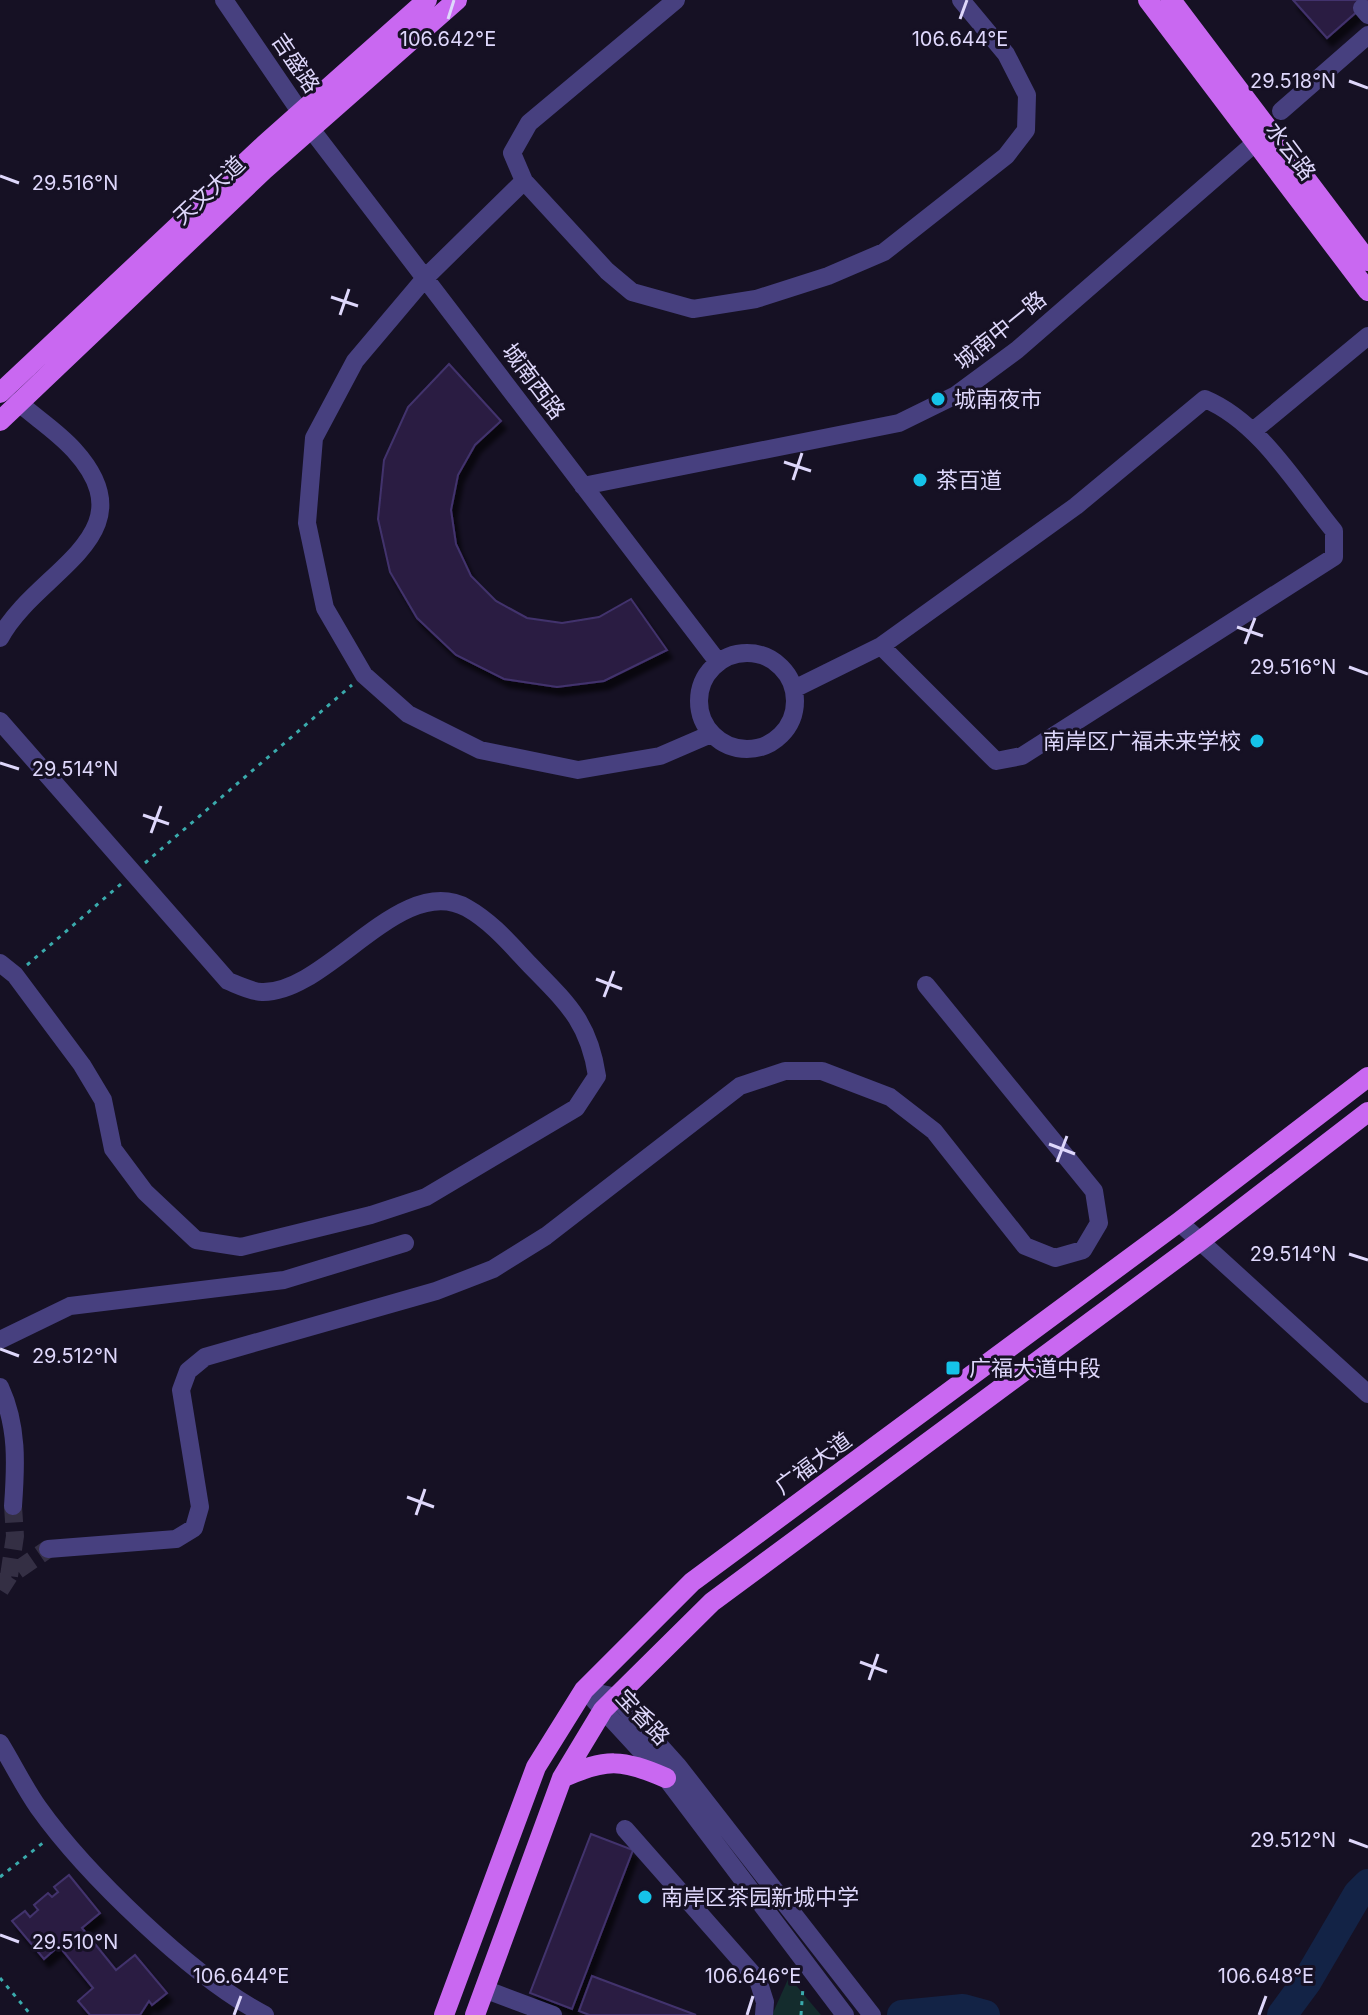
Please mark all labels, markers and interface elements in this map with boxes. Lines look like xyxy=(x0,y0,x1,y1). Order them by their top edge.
text: 106.642°E xyxy=(400,27,496,51)
text: 106.644°E xyxy=(912,27,1008,51)
street label: 吉盛路 xyxy=(267,28,325,98)
text: 29.518°N xyxy=(1250,69,1336,93)
street label: 水云路 xyxy=(1261,117,1321,185)
street label: 天文大道 xyxy=(168,150,250,230)
text: 29.516°N xyxy=(32,171,118,195)
street label: 城南中一路 xyxy=(949,285,1051,375)
street label: 城南西路 xyxy=(497,338,571,424)
place label: 城南夜市 xyxy=(954,386,1042,412)
marker: 城南夜市 xyxy=(929,390,947,408)
place label: 茶百道 xyxy=(936,467,1002,493)
marker: 茶百道 xyxy=(911,471,929,489)
text: 29.516°N xyxy=(1250,655,1336,679)
place label: 南岸区广福未来学校 xyxy=(1043,728,1241,754)
marker: 南岸区广福未来学校 xyxy=(1248,732,1266,750)
text: 29.514°N xyxy=(32,757,118,781)
text: 29.514°N xyxy=(1250,1242,1336,1266)
text: 29.512°N xyxy=(32,1344,118,1368)
place label: 广福大道中段 xyxy=(969,1355,1101,1381)
marker: 广福大道中段 xyxy=(944,1359,962,1377)
street label: 广福大道 xyxy=(770,1427,856,1499)
street label: 宝香路 xyxy=(611,1684,675,1750)
text: 29.512°N xyxy=(1250,1828,1336,1852)
place label: 南岸区茶园新城中学 xyxy=(661,1884,859,1910)
marker: 南岸区茶园新城中学 xyxy=(636,1888,654,1906)
text: 29.510°N xyxy=(32,1930,118,1954)
text: 106.644°E xyxy=(193,1964,289,1988)
text: 106.646°E xyxy=(705,1964,801,1988)
text: 106.648°E xyxy=(1218,1964,1314,1988)

